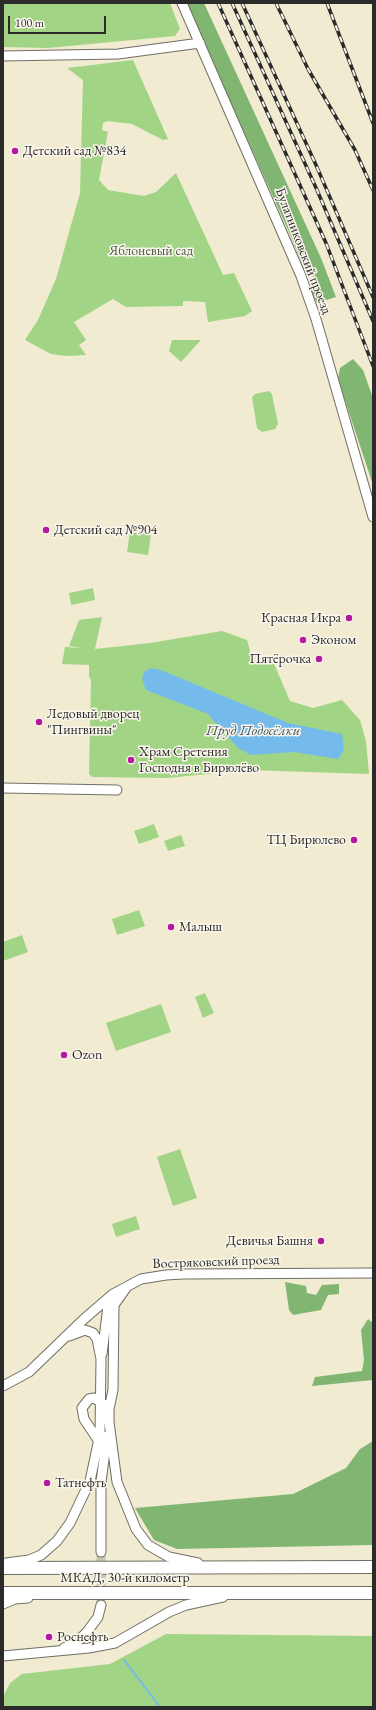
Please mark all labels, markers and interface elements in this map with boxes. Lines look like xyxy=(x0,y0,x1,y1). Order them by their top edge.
scale bar xyxy=(10,8,108,34)
text: 100 m xyxy=(15,15,44,31)
place label: Детский сад №834 xyxy=(23,143,126,159)
marker: Детский сад №834 xyxy=(10,146,20,156)
street label: Булатниковский проезд xyxy=(271,185,335,317)
park label: Яблоневый сад xyxy=(109,243,193,259)
place label: Детский сад №904 xyxy=(54,522,157,538)
marker: Детский сад №904 xyxy=(41,525,51,535)
place label: Красная Икра xyxy=(261,610,341,626)
marker: Красная Икра xyxy=(344,613,354,623)
place label: Эконом xyxy=(311,632,356,648)
marker: Эконом xyxy=(298,635,308,645)
place label: Пятёрочка xyxy=(249,651,311,667)
marker: Пятёрочка xyxy=(314,654,324,664)
place label: Ледовый дворец "Пингвины" xyxy=(47,706,140,738)
marker: Ледовый дворец "Пингвины" xyxy=(34,717,44,727)
water label: Пруд Подосёлки xyxy=(206,722,300,740)
place label: Храм Сретения Господня в Бирюлёво xyxy=(139,744,259,776)
marker: Храм Сретения Господня в Бирюлёво xyxy=(126,755,136,765)
place label: ТЦ Бирюлево xyxy=(266,832,346,848)
marker: ТЦ Бирюлево xyxy=(349,835,359,845)
place label: Малыш xyxy=(179,919,222,935)
marker: Малыш xyxy=(166,922,176,932)
place label: Ozon xyxy=(72,1047,102,1063)
marker: Ozon xyxy=(59,1050,69,1060)
place label: Девичья Башня xyxy=(226,1233,313,1249)
marker: Девичья Башня xyxy=(316,1236,326,1246)
street label: Востряковский проезд xyxy=(152,1251,280,1273)
place label: Татнефть xyxy=(55,1475,106,1491)
marker: Татнефть xyxy=(42,1478,52,1488)
street label: МКАД, 30-й километр xyxy=(60,1570,190,1586)
place label: Роснефть xyxy=(57,1629,109,1645)
marker: Роснефть xyxy=(44,1632,54,1642)

